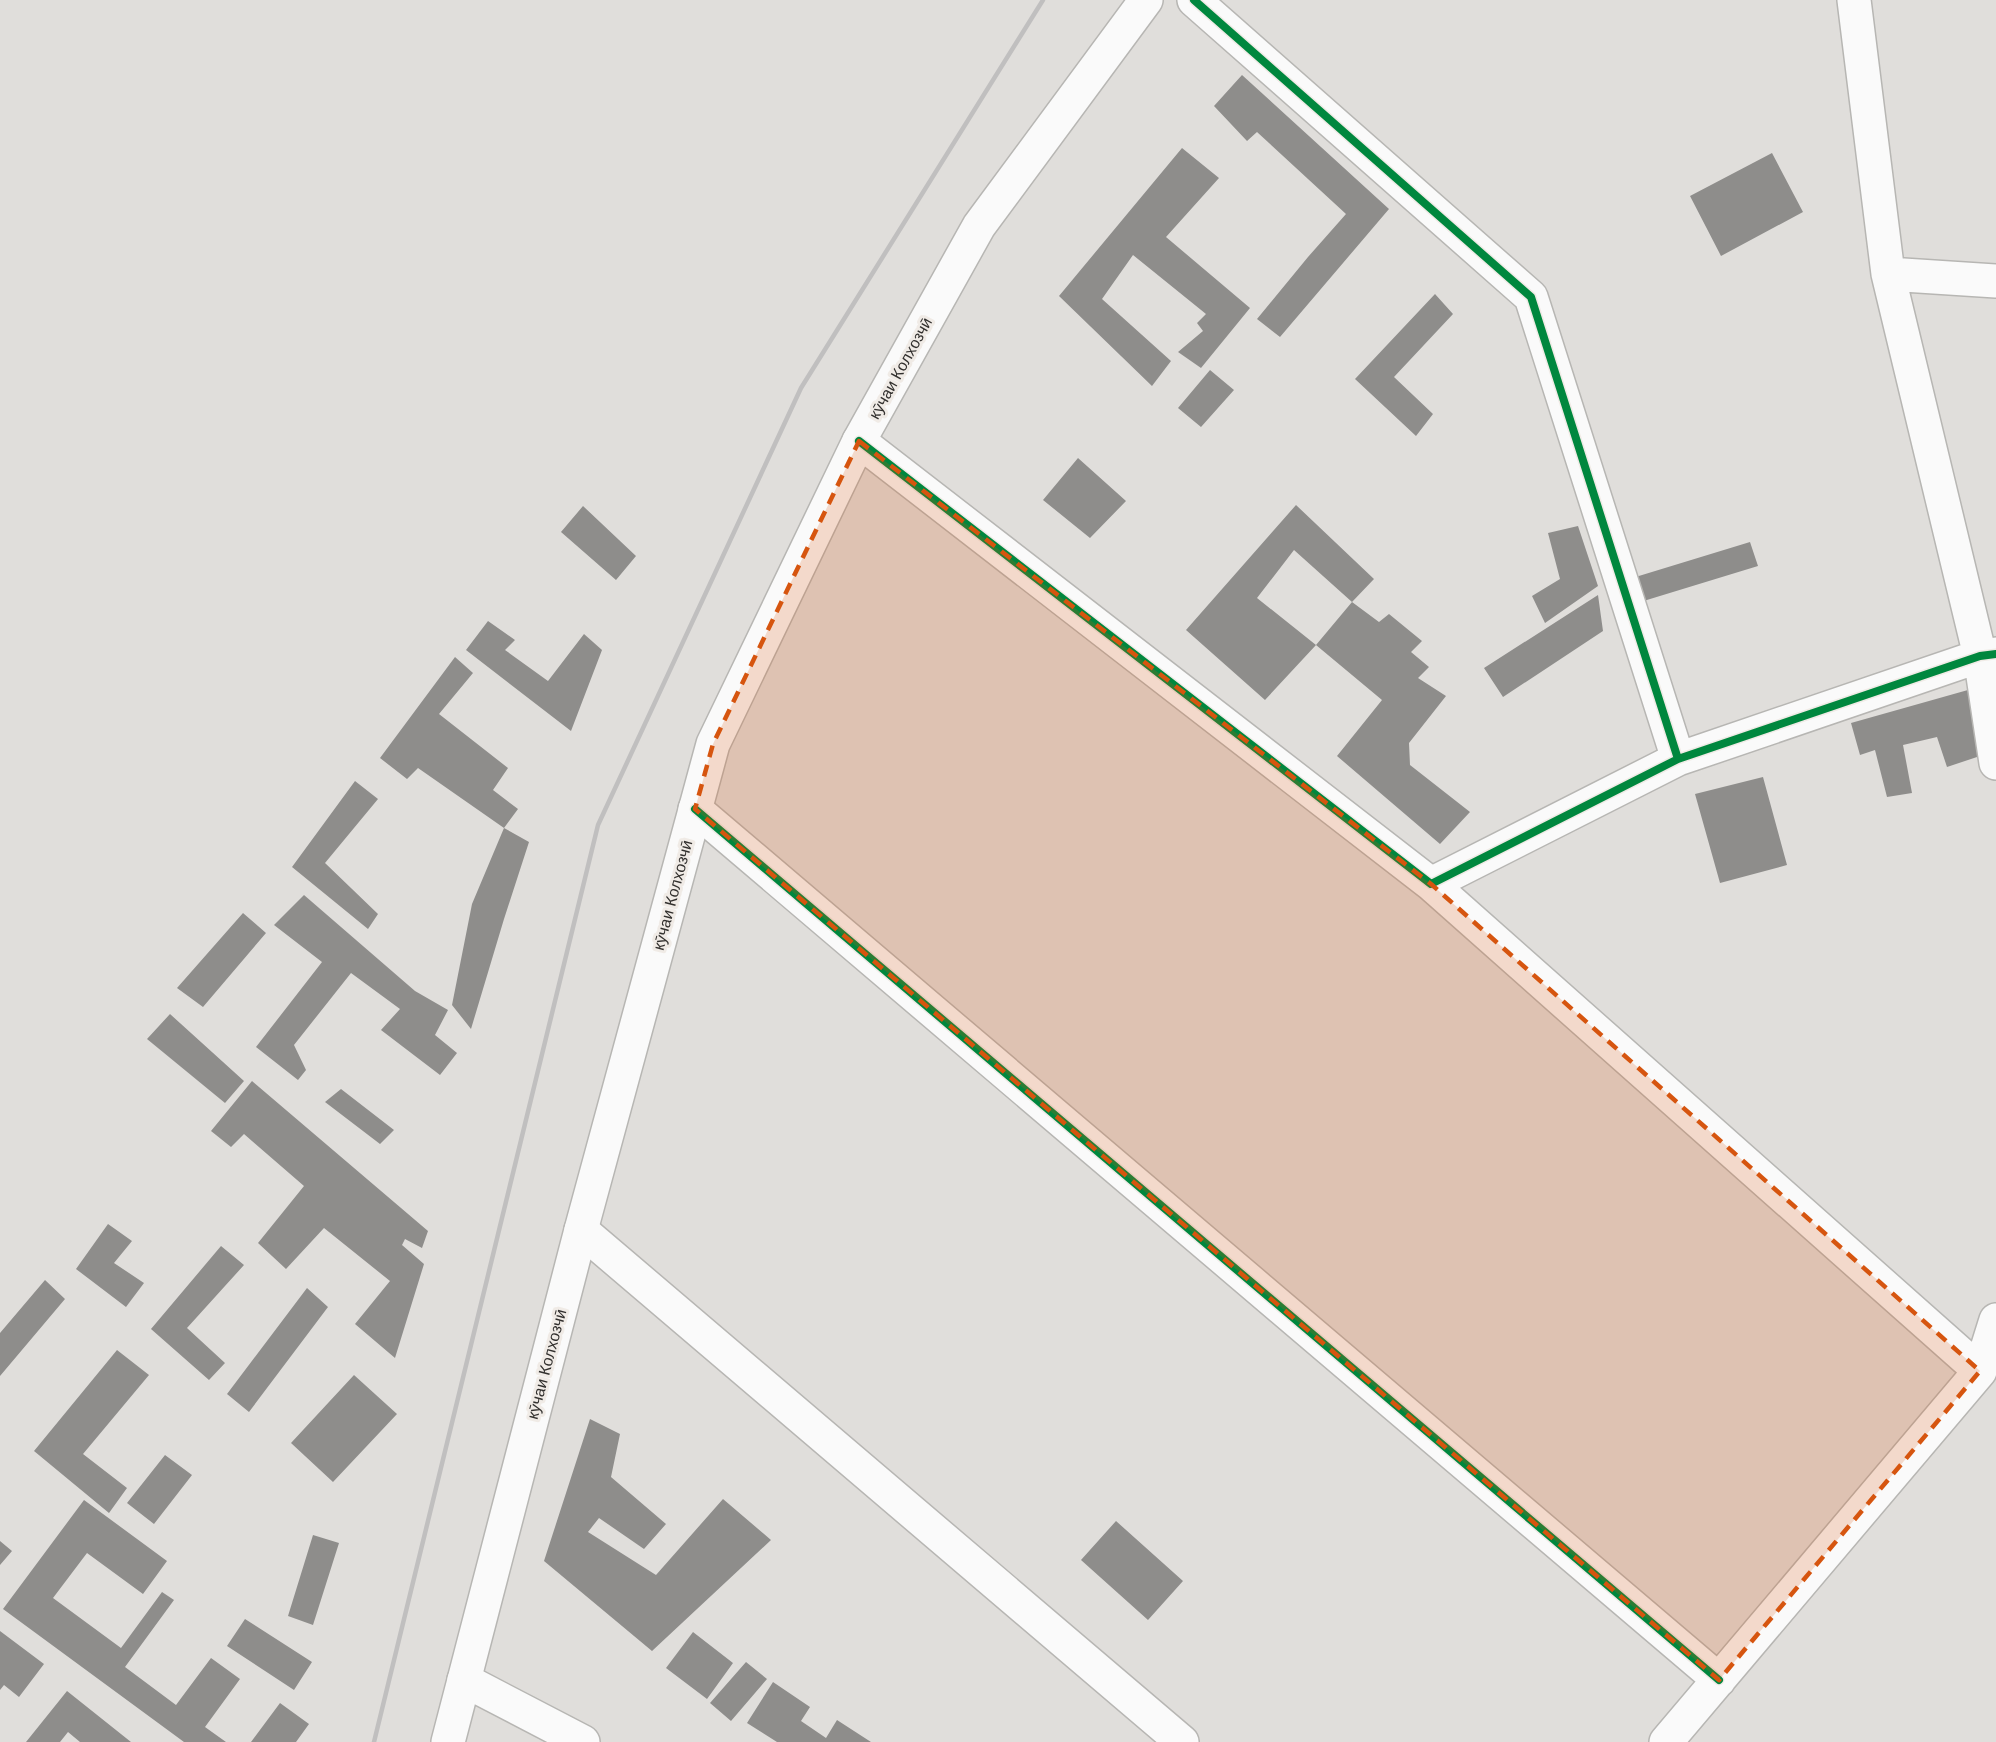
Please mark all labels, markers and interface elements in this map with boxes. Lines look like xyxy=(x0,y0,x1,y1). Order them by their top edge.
street label: кӯчаи Колхозчӣ xyxy=(864,314,937,423)
street label: кӯчаи Колхозчӣ xyxy=(648,838,697,953)
street label: кӯчаи Колхозчӣ xyxy=(522,1307,571,1422)

